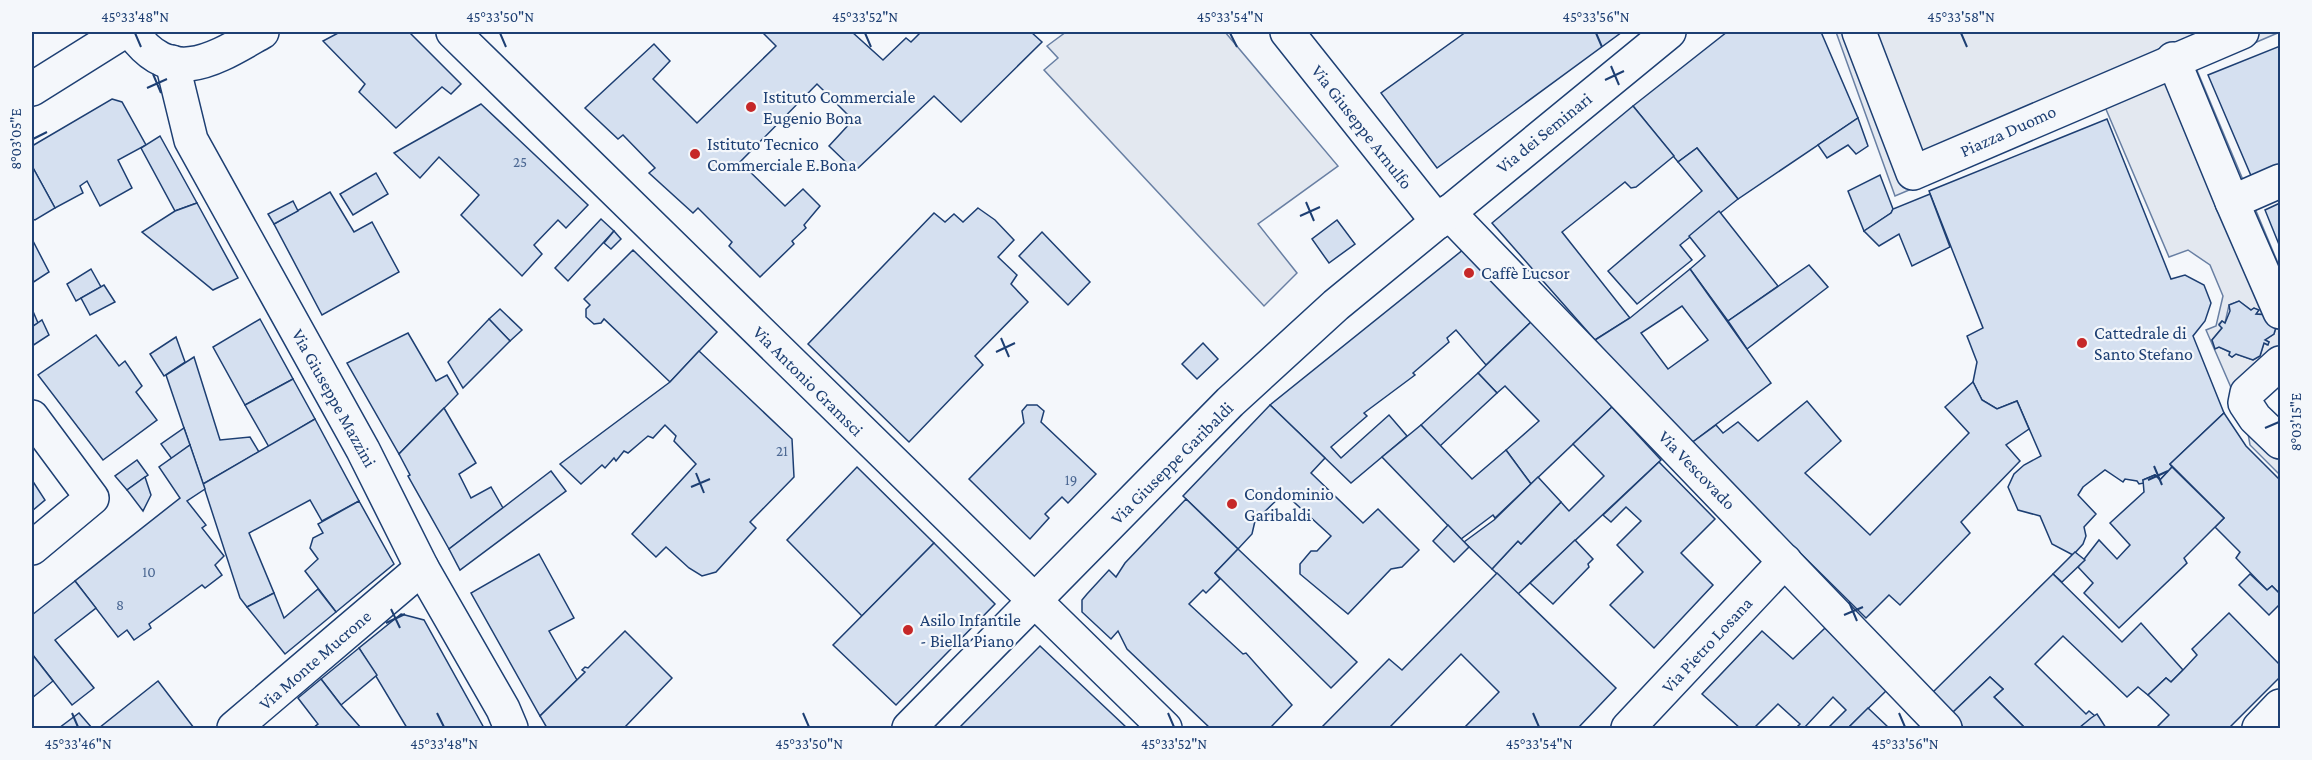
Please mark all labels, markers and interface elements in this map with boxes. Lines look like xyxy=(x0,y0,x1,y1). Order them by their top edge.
text: 45°33'48"N xyxy=(101,9,169,25)
text: 45°33'50"N xyxy=(466,9,534,25)
text: 45°33'52"N xyxy=(832,9,898,25)
text: 45°33'54"N xyxy=(1196,9,1264,25)
text: 45°33'56"N xyxy=(1562,9,1630,25)
text: 45°33'58"N xyxy=(1927,9,1995,25)
street label: Via Giuseppe Arnulfo xyxy=(1307,61,1417,193)
place label: Istituto Commerciale Eugenio Bona xyxy=(763,87,915,128)
street label: Via dei Seminari xyxy=(1492,88,1596,177)
marker: Istituto Commerciale Eugenio Bona xyxy=(744,100,758,114)
street label: Piazza Duomo xyxy=(1957,101,2059,161)
text: 8°03'05"E xyxy=(8,108,24,170)
place label: Istituto Tecnico Commerciale E.Bona xyxy=(707,134,857,175)
marker: Istituto Tecnico Commerciale E.Bona xyxy=(688,147,702,161)
house number: 25 xyxy=(513,154,527,170)
place label: Caffè Lucsor xyxy=(1481,263,1571,283)
marker: Caffè Lucsor xyxy=(1462,266,1476,280)
street label: Via Antonio Gramsci xyxy=(749,322,867,440)
place label: Cattedrale di Santo Stefano xyxy=(2094,323,2193,364)
street label: Via Giuseppe Mazzini xyxy=(288,325,380,471)
marker: Cattedrale di Santo Stefano xyxy=(2075,336,2089,350)
text: 8°03'15"E xyxy=(2288,393,2304,451)
street label: Via Giuseppe Garibaldi xyxy=(1107,398,1237,528)
street label: Via Vescovado xyxy=(1654,426,1740,514)
house number: 21 xyxy=(776,443,788,459)
house number: 19 xyxy=(1065,472,1077,488)
place label: Condominio Garibaldi xyxy=(1244,484,1334,525)
marker: Condominio Garibaldi xyxy=(1225,497,1239,511)
house number: 10 xyxy=(142,564,156,580)
street label: Via Pietro Losana xyxy=(1658,593,1756,697)
house number: 8 xyxy=(116,597,124,613)
street label: Via Monte Mucrone xyxy=(255,606,375,714)
place label: Asilo Infantile - Biella Piano xyxy=(920,610,1021,651)
marker: Asilo Infantile - Biella Piano xyxy=(901,623,915,637)
text: 45°33'46"N xyxy=(44,736,112,752)
text: 45°33'48"N xyxy=(410,736,478,752)
text: 45°33'50"N xyxy=(775,736,843,752)
text: 45°33'52"N xyxy=(1141,736,1207,752)
text: 45°33'54"N xyxy=(1505,736,1573,752)
text: 45°33'56"N xyxy=(1871,736,1939,752)

